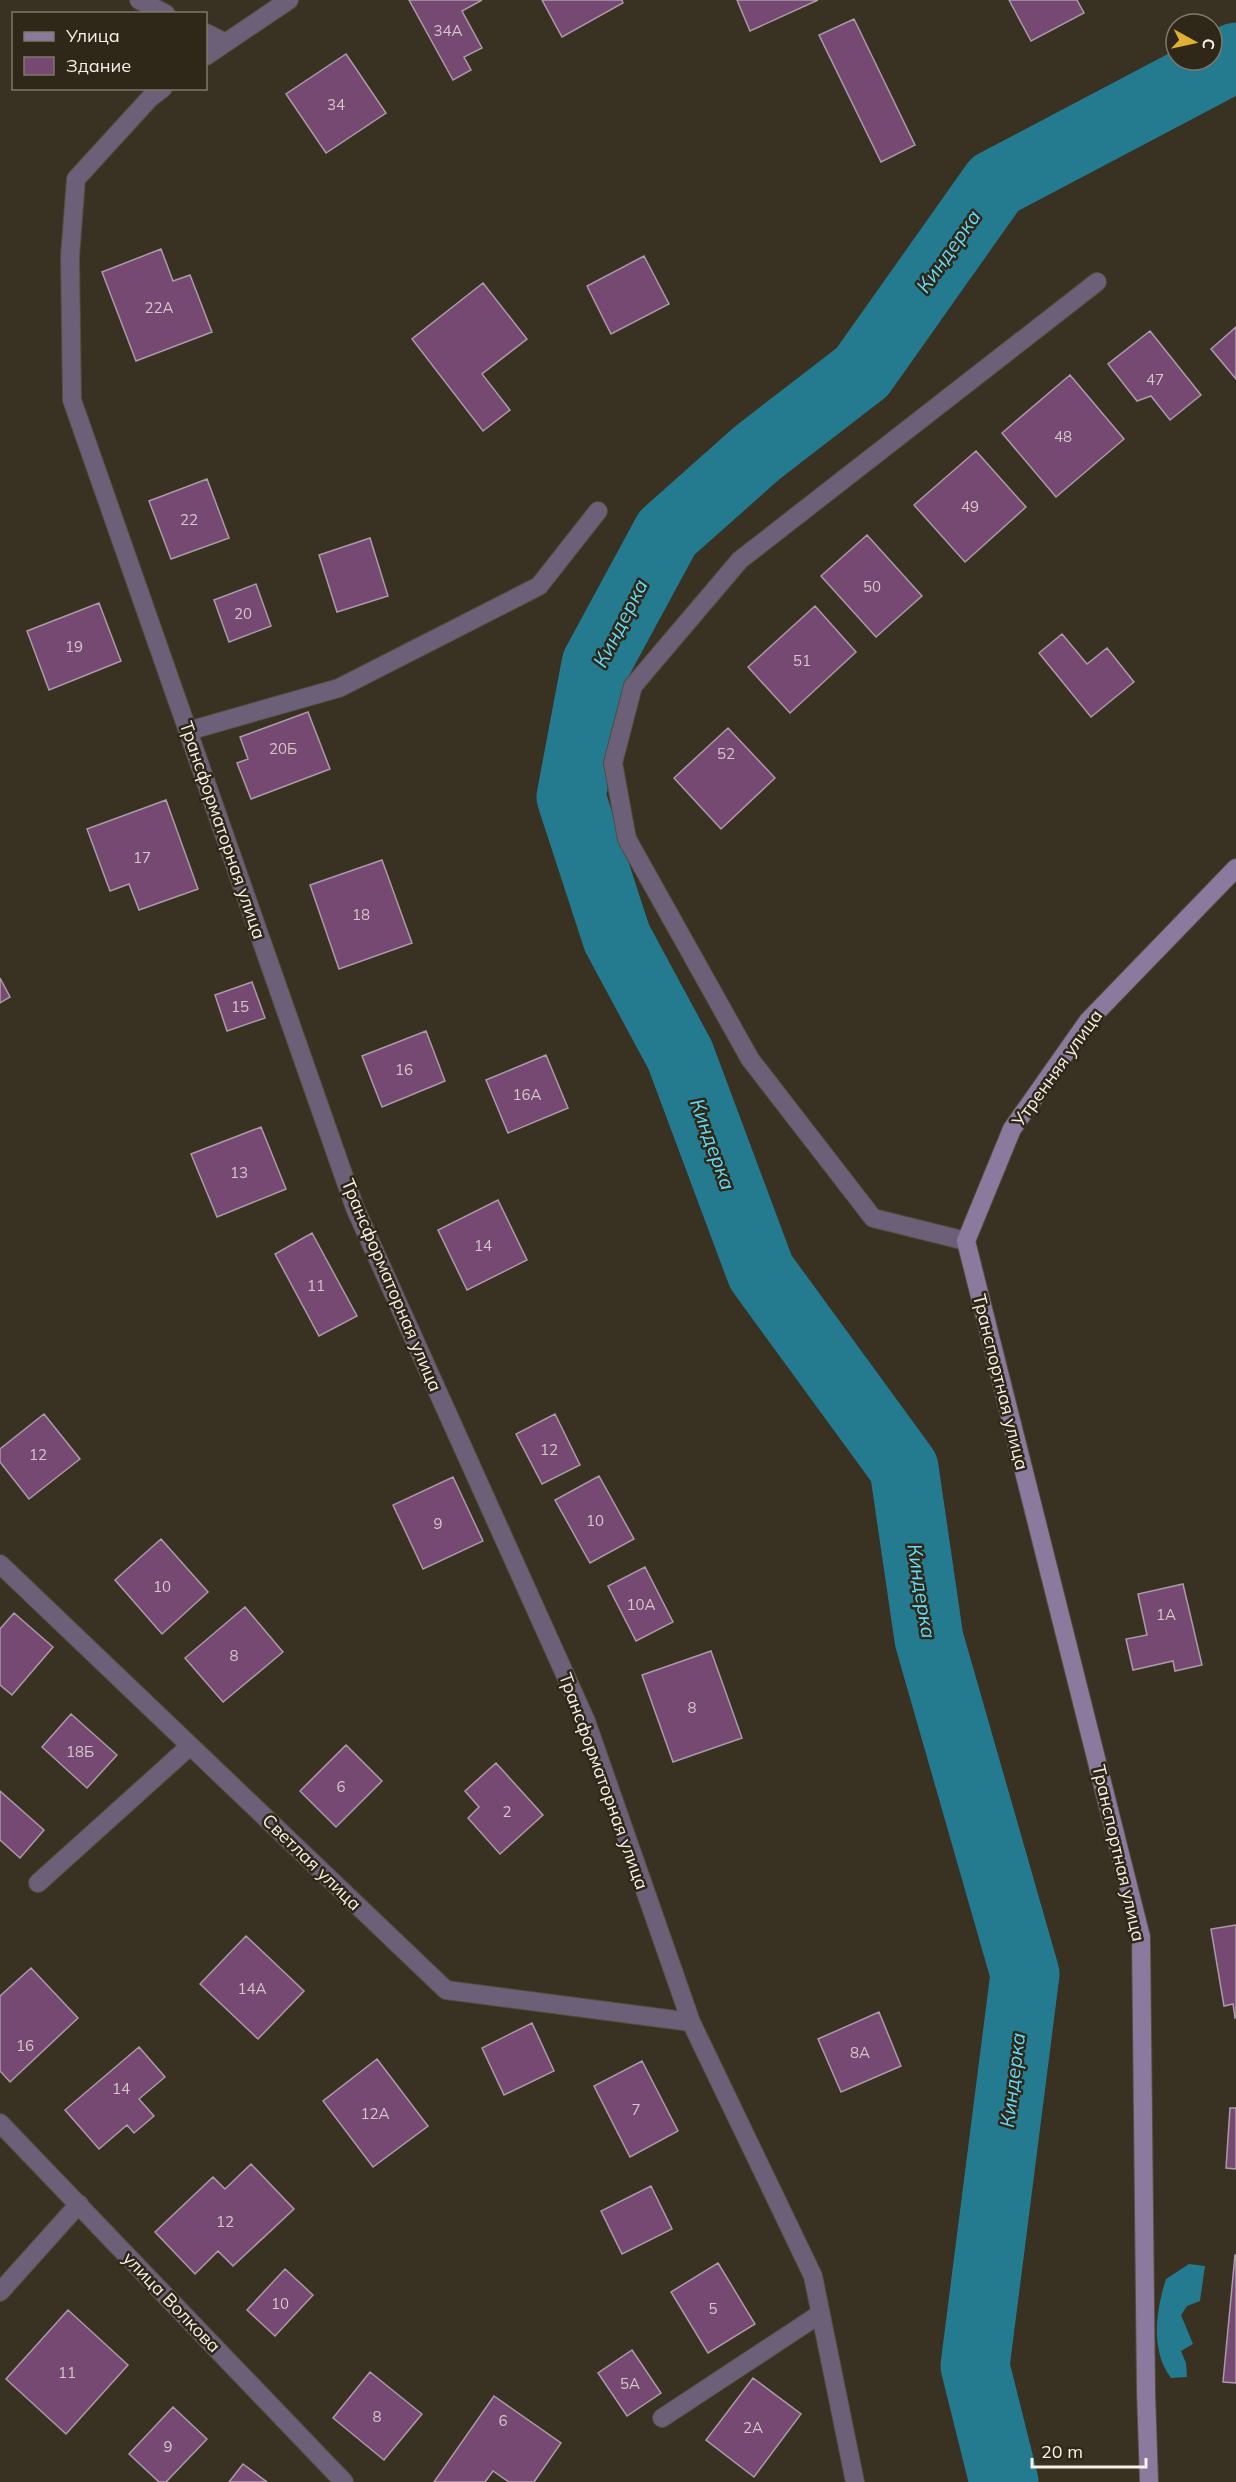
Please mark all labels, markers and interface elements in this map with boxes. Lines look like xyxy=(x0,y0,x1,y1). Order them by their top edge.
legend xyxy=(12,12,207,90)
north arrow xyxy=(1164,12,1224,72)
house number: 34А xyxy=(433,21,463,40)
text: Улица xyxy=(65,24,120,47)
text: С xyxy=(1198,37,1220,51)
text: Здание xyxy=(66,54,131,77)
house number: 34 xyxy=(327,95,345,114)
water label: Киндерка xyxy=(910,205,986,297)
house number: 22А xyxy=(144,298,174,317)
house number: 47 xyxy=(1146,370,1164,389)
house number: 48 xyxy=(1054,427,1072,446)
house number: 49 xyxy=(961,497,979,516)
house number: 22 xyxy=(180,510,198,529)
water label: Киндерка xyxy=(587,575,653,671)
house number: 50 xyxy=(863,577,881,596)
house number: 20 xyxy=(234,604,252,623)
house number: 19 xyxy=(65,637,83,656)
house number: 51 xyxy=(793,651,811,670)
street label: Трансформаторная улица xyxy=(175,718,271,942)
house number: 20Б xyxy=(269,739,297,758)
house number: 52 xyxy=(717,744,735,763)
house number: 17 xyxy=(133,848,151,867)
house number: 18 xyxy=(352,905,370,924)
house number: 15 xyxy=(231,997,249,1016)
street label: Утренняя улица xyxy=(1006,1005,1107,1132)
house number: 16 xyxy=(395,1060,413,1079)
house number: 16А xyxy=(512,1085,542,1104)
water label: Киндерка xyxy=(685,1095,741,1193)
house number: 13 xyxy=(230,1163,248,1182)
street label: Трансформаторная улица xyxy=(337,1175,447,1395)
house number: 14 xyxy=(474,1236,492,1255)
house number: 11 xyxy=(307,1276,325,1295)
street label: Транспортная улица xyxy=(968,1292,1034,1472)
house number: 12 xyxy=(540,1440,558,1459)
house number: 12 xyxy=(29,1445,47,1464)
house number: 10 xyxy=(586,1511,604,1530)
house number: 9 xyxy=(433,1514,443,1533)
water label: Киндерка xyxy=(902,1542,942,1640)
house number: 10 xyxy=(153,1577,171,1596)
house number: 10А xyxy=(626,1595,656,1614)
house number: 1А xyxy=(1156,1605,1176,1624)
house number: 8 xyxy=(229,1646,239,1665)
street label: Трансформаторная улица xyxy=(554,1670,654,1892)
house number: 8 xyxy=(687,1698,697,1717)
house number: 18Б xyxy=(66,1742,94,1761)
street label: Транспортная улица xyxy=(1087,1763,1151,1943)
house number: 6 xyxy=(336,1777,346,1796)
house number: 2 xyxy=(502,1802,512,1821)
street label: Светлая улица xyxy=(258,1809,366,1915)
house number: 14А xyxy=(237,1979,267,1998)
water label: Киндерка xyxy=(994,2031,1030,2129)
house number: 16 xyxy=(16,2036,34,2055)
house number: 8А xyxy=(850,2043,870,2062)
house number: 14 xyxy=(112,2079,130,2098)
house number: 7 xyxy=(631,2100,641,2119)
house number: 12А xyxy=(360,2104,390,2123)
house number: 12 xyxy=(216,2212,234,2231)
street label: улица Волкова xyxy=(118,2247,226,2357)
house number: 10 xyxy=(271,2294,289,2313)
house number: 5 xyxy=(708,2299,718,2318)
house number: 11 xyxy=(58,2363,76,2382)
house number: 5А xyxy=(620,2374,640,2393)
house number: 8 xyxy=(372,2407,382,2426)
house number: 6 xyxy=(498,2411,508,2430)
house number: 2А xyxy=(743,2418,763,2437)
scale bar xyxy=(1032,2431,1146,2469)
house number: 9 xyxy=(163,2437,173,2456)
text: 20 m xyxy=(1041,2440,1083,2463)

